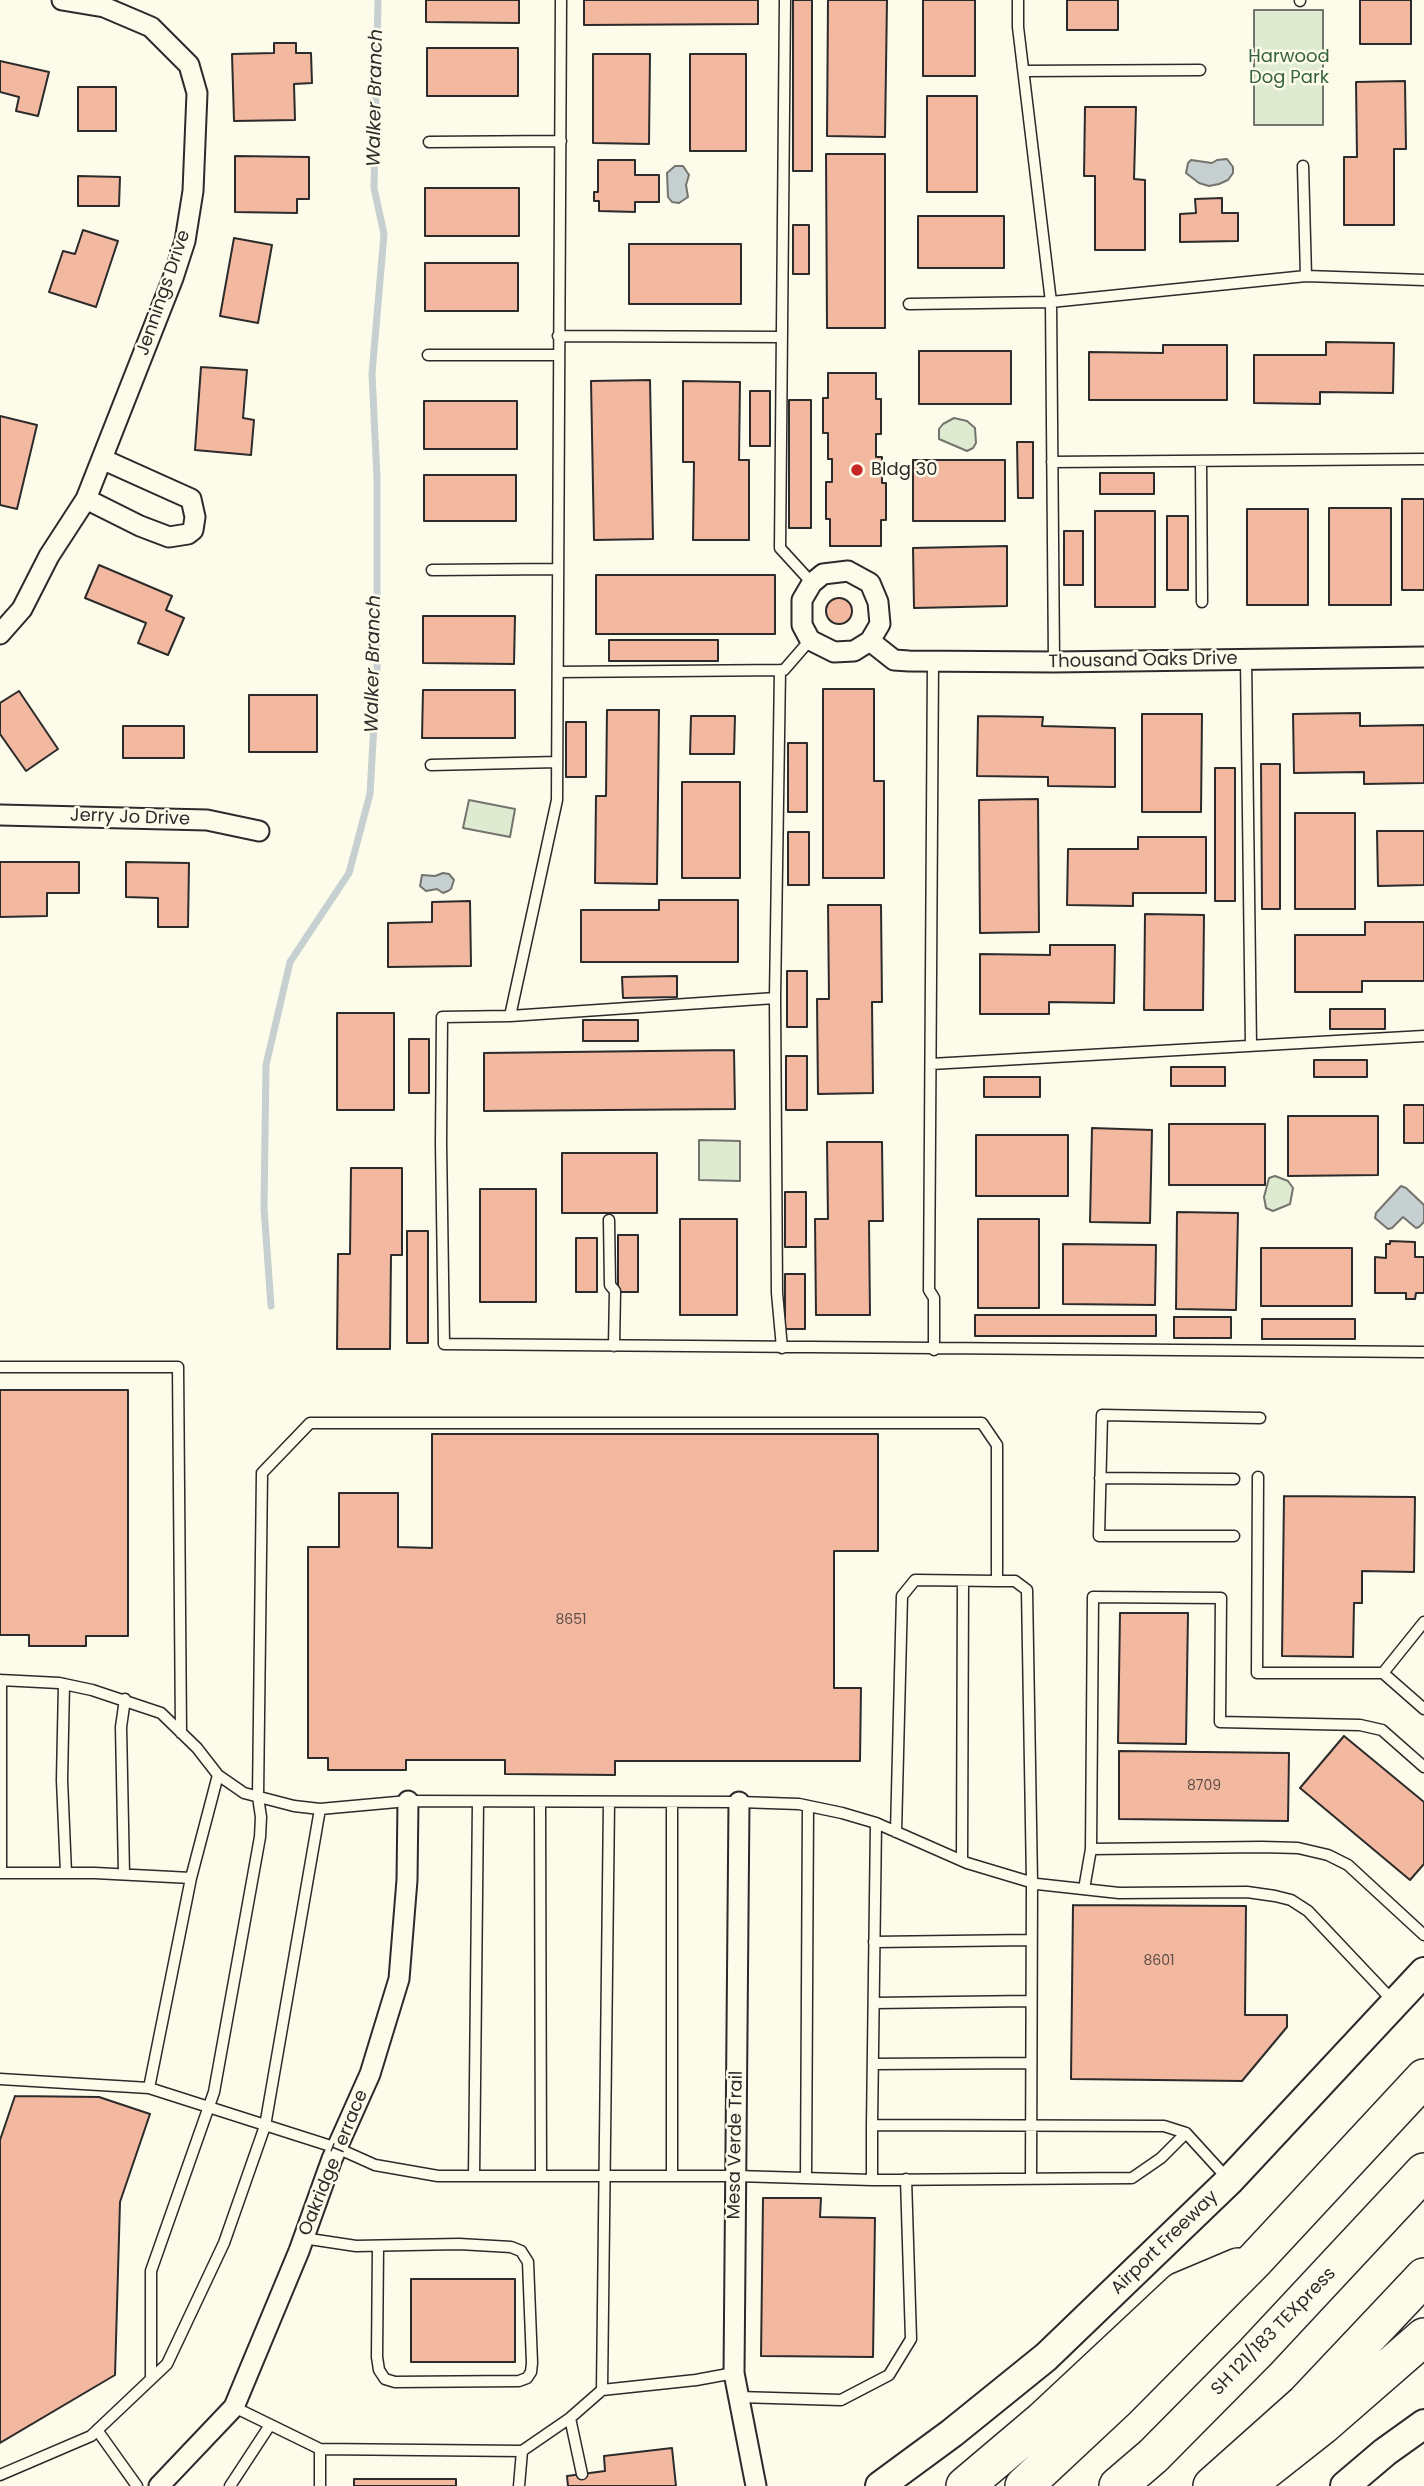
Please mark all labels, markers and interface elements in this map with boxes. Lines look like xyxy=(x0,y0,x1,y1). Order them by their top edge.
water label: Walker Branch xyxy=(363,29,389,167)
park label: Harwood Dog Park xyxy=(1248,46,1330,88)
street label: Jennings Drive xyxy=(132,227,196,359)
place label: Bldg 30 xyxy=(871,459,938,481)
marker: Bldg 30 xyxy=(849,462,865,478)
water label: Walker Branch xyxy=(361,595,387,733)
street label: Thousand Oaks Drive xyxy=(1048,649,1238,673)
street label: Jerry Jo Drive xyxy=(70,805,190,831)
house number: 8651 xyxy=(556,1612,586,1628)
house number: 8709 xyxy=(1187,1778,1221,1794)
house number: 8601 xyxy=(1144,1953,1174,1969)
street label: Mesa Verde Trail xyxy=(724,2070,748,2220)
street label: Oakridge Terrace xyxy=(295,2087,373,2239)
street label: Airport Freeway xyxy=(1107,2187,1223,2299)
street label: SH 121/183 TEXpress xyxy=(1207,2263,1341,2401)

